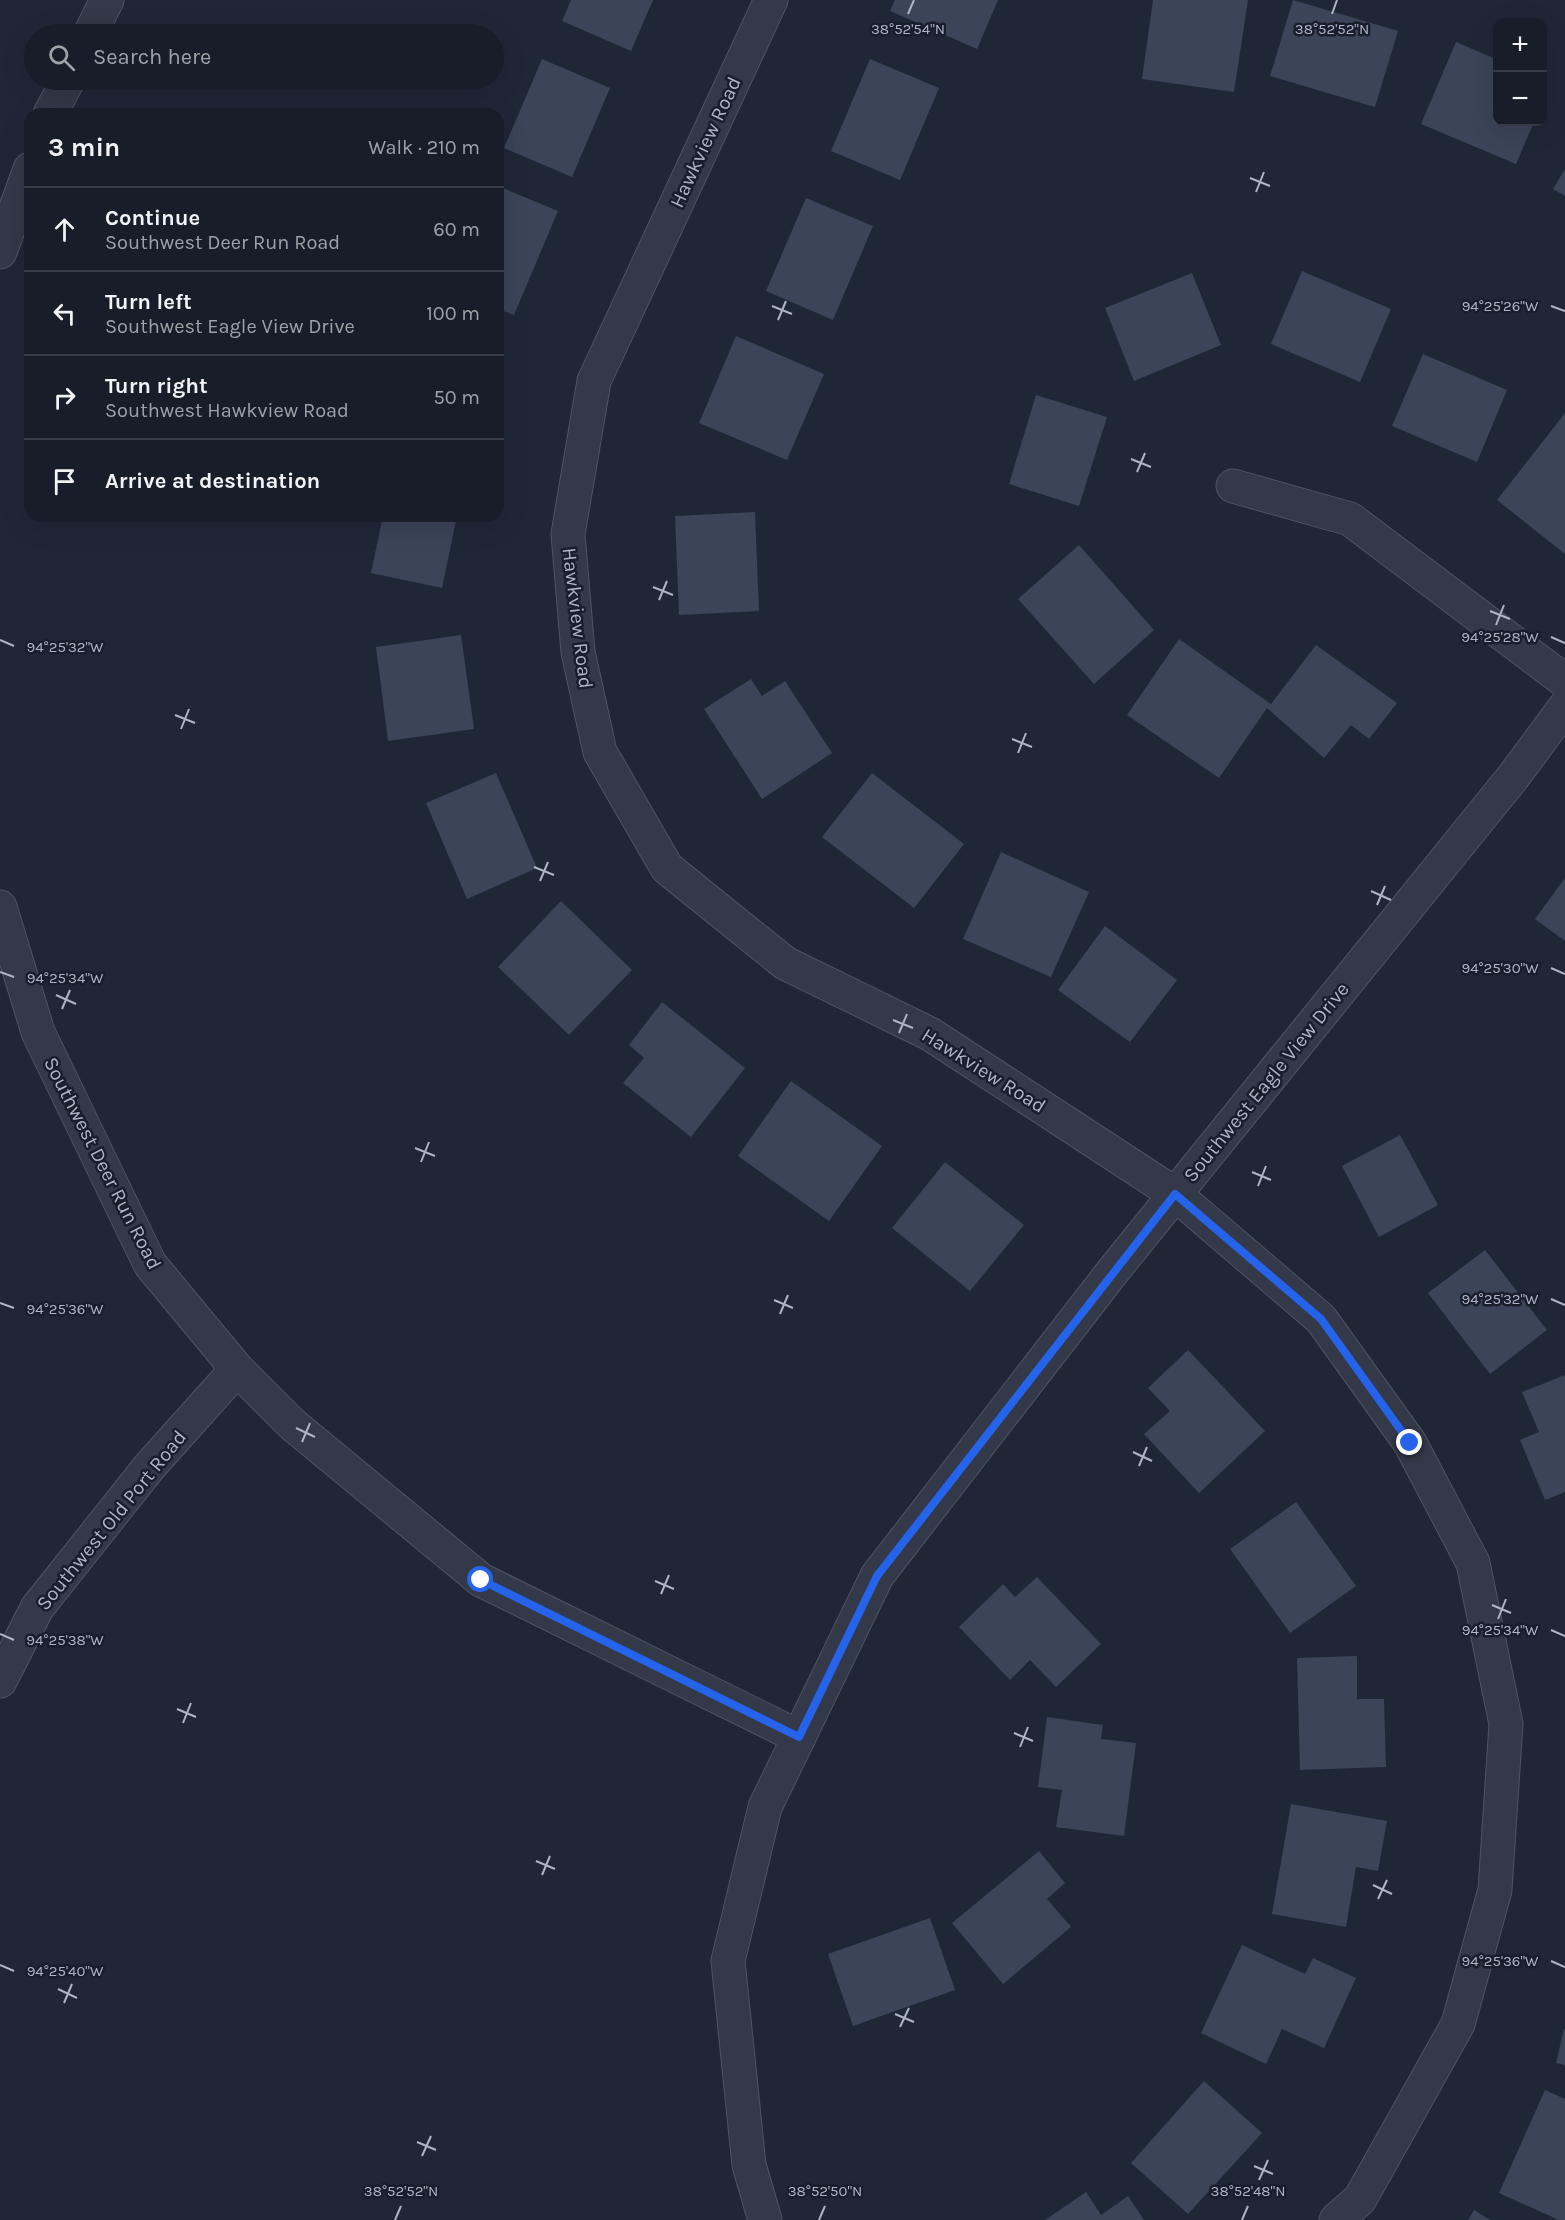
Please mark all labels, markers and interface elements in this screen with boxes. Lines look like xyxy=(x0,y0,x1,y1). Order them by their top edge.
map controls xyxy=(1493,18,1547,126)
button: + xyxy=(1493,18,1547,72)
text: 38°52'54"N xyxy=(871,20,945,38)
text: 38°52'52"N xyxy=(1295,20,1369,38)
search box xyxy=(24,24,504,90)
icon: search xyxy=(45,41,78,74)
text: Search here xyxy=(93,44,211,70)
button: − xyxy=(1493,72,1547,126)
street label: Hawkview Road xyxy=(665,73,746,211)
text: 3 min xyxy=(48,132,120,163)
text: Walk · 210 m xyxy=(368,136,480,159)
text: Continue xyxy=(105,205,200,231)
icon: ahead xyxy=(48,213,81,246)
text: 60 m xyxy=(433,218,480,241)
text: Southwest Deer Run Road xyxy=(105,231,340,254)
text: Turn left xyxy=(105,289,192,315)
icon: left xyxy=(48,297,81,330)
text: 94°25'26"W xyxy=(1462,297,1539,315)
text: 100 m xyxy=(426,302,480,325)
text: Southwest Eagle View Drive xyxy=(105,315,355,338)
text: Turn right xyxy=(105,373,208,399)
icon: right xyxy=(48,381,81,414)
text: 50 m xyxy=(433,386,480,409)
text: Southwest Hawkview Road xyxy=(105,399,349,422)
icon: arrive xyxy=(48,465,81,498)
text: Arrive at destination xyxy=(105,468,320,494)
street label: Hawkview Road xyxy=(557,546,598,690)
text: 94°25'28"W xyxy=(1461,628,1539,646)
text: 94°25'32"W xyxy=(27,638,104,656)
text: 94°25'30"W xyxy=(1461,959,1539,977)
text: 94°25'34"W xyxy=(27,969,104,987)
street label: Southwest Eagle View Drive xyxy=(1179,978,1354,1187)
street label: Hawkview Road xyxy=(918,1023,1050,1118)
street label: Southwest Deer Run Road xyxy=(39,1053,166,1273)
text: 94°25'32"W xyxy=(1462,1290,1539,1308)
text: 94°25'36"W xyxy=(27,1300,104,1318)
street label: Southwest Old Port Road xyxy=(32,1426,191,1615)
route end xyxy=(1396,1429,1422,1455)
route start xyxy=(467,1566,493,1592)
text: 94°25'34"W xyxy=(1462,1621,1539,1639)
text: 94°25'38"W xyxy=(26,1631,104,1649)
text: 94°25'36"W xyxy=(1462,1952,1539,1970)
text: 94°25'40"W xyxy=(27,1962,104,1980)
text: 38°52'52"N xyxy=(364,2182,438,2200)
text: 38°52'50"N xyxy=(788,2182,862,2200)
text: 38°52'48"N xyxy=(1211,2182,1285,2200)

